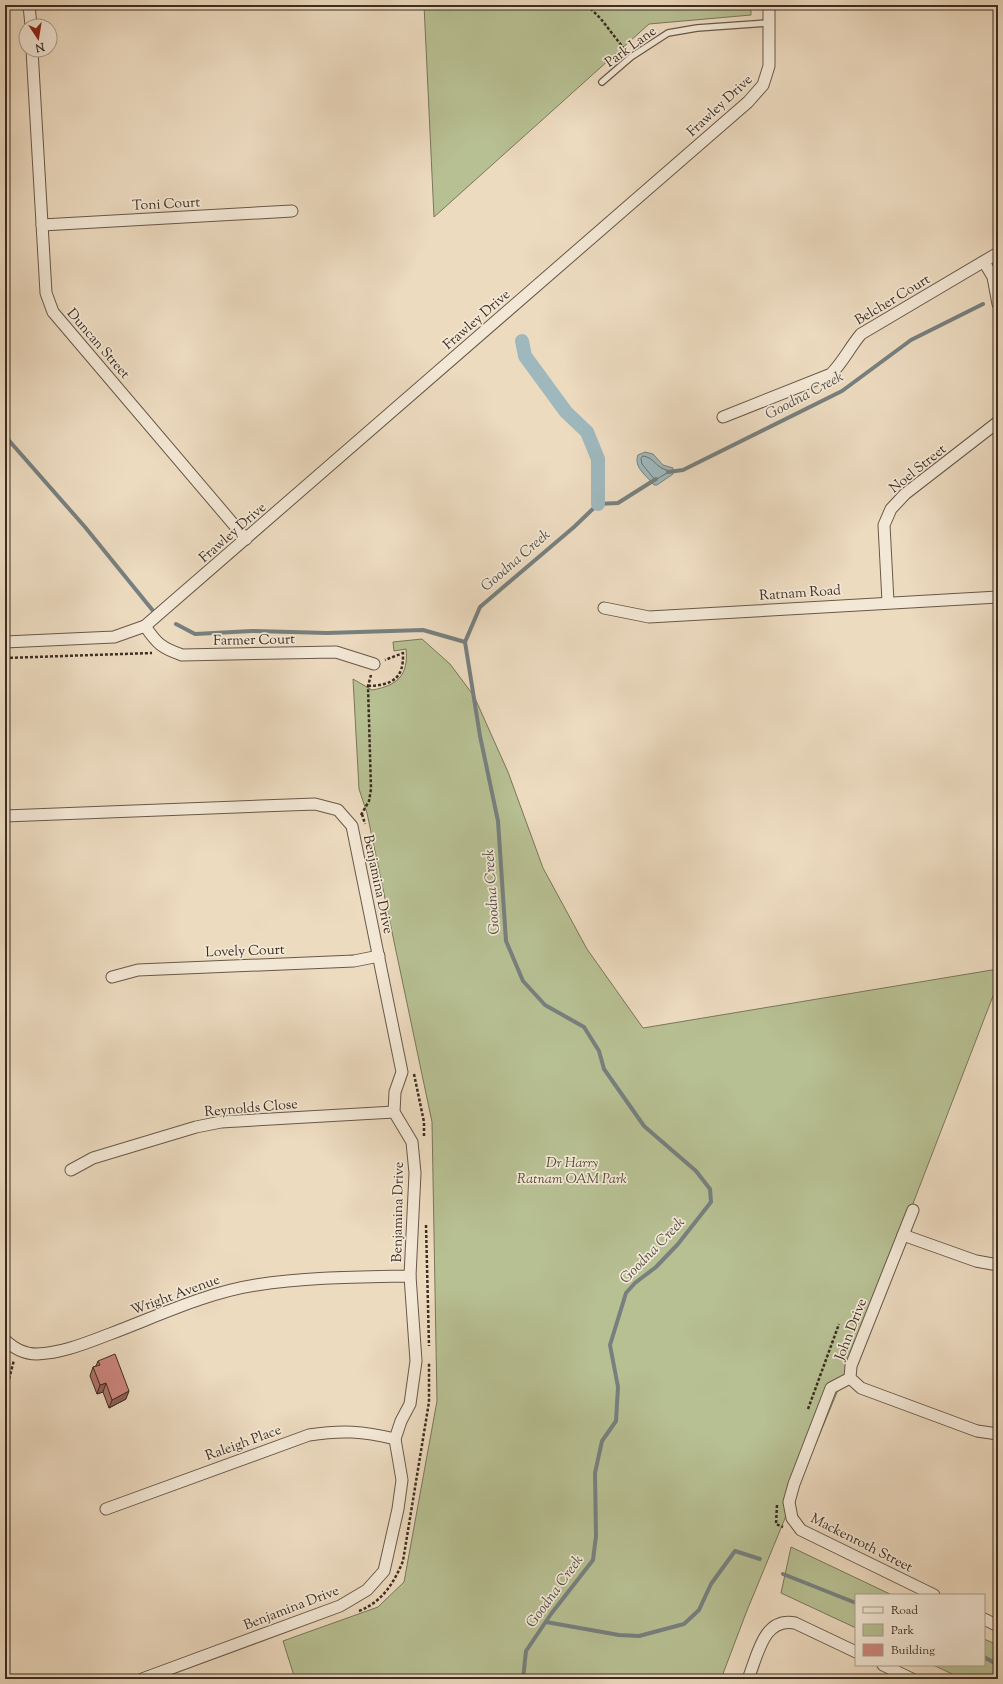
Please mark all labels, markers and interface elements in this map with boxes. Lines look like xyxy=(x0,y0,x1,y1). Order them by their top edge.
north arrow xyxy=(18,18,58,58)
street label: Park Lane xyxy=(601,22,661,73)
text: N xyxy=(34,38,47,56)
street label: Frawley Drive xyxy=(683,71,758,142)
street label: Toni Court xyxy=(132,193,201,217)
street label: Belcher Court xyxy=(852,270,935,331)
street label: Frawley Drive xyxy=(439,286,515,355)
street label: Duncan Street xyxy=(61,305,134,384)
water label: Goodna Creek xyxy=(762,367,848,426)
street label: Noel Street xyxy=(885,440,951,499)
street label: Frawley Drive xyxy=(195,499,271,568)
water label: Goodna Creek xyxy=(477,525,555,597)
street label: Ratnam Road xyxy=(759,581,842,607)
street label: Farmer Court xyxy=(213,630,295,652)
street label: Benjamina Drive xyxy=(357,833,397,936)
water label: Goodna Creek xyxy=(479,848,506,935)
street label: Lovely Court xyxy=(205,941,285,963)
street label: Reynolds Close xyxy=(204,1095,299,1123)
park label: Dr Harry Ratnam OAM Park xyxy=(517,1154,628,1190)
street label: Benjamina Drive xyxy=(388,1162,410,1263)
water label: Goodna Creek xyxy=(616,1213,691,1289)
street label: Wright Avenue xyxy=(128,1271,223,1321)
street label: John Drive xyxy=(831,1296,873,1364)
street label: Raleigh Place xyxy=(203,1421,285,1467)
street label: Mackenroth Street xyxy=(806,1509,916,1578)
water label: Goodna Creek xyxy=(522,1551,589,1633)
street label: Benjamina Drive xyxy=(241,1581,342,1636)
legend xyxy=(855,1594,985,1666)
text: Road xyxy=(891,1602,918,1620)
text: Park xyxy=(891,1622,914,1640)
text: Building xyxy=(891,1642,935,1660)

